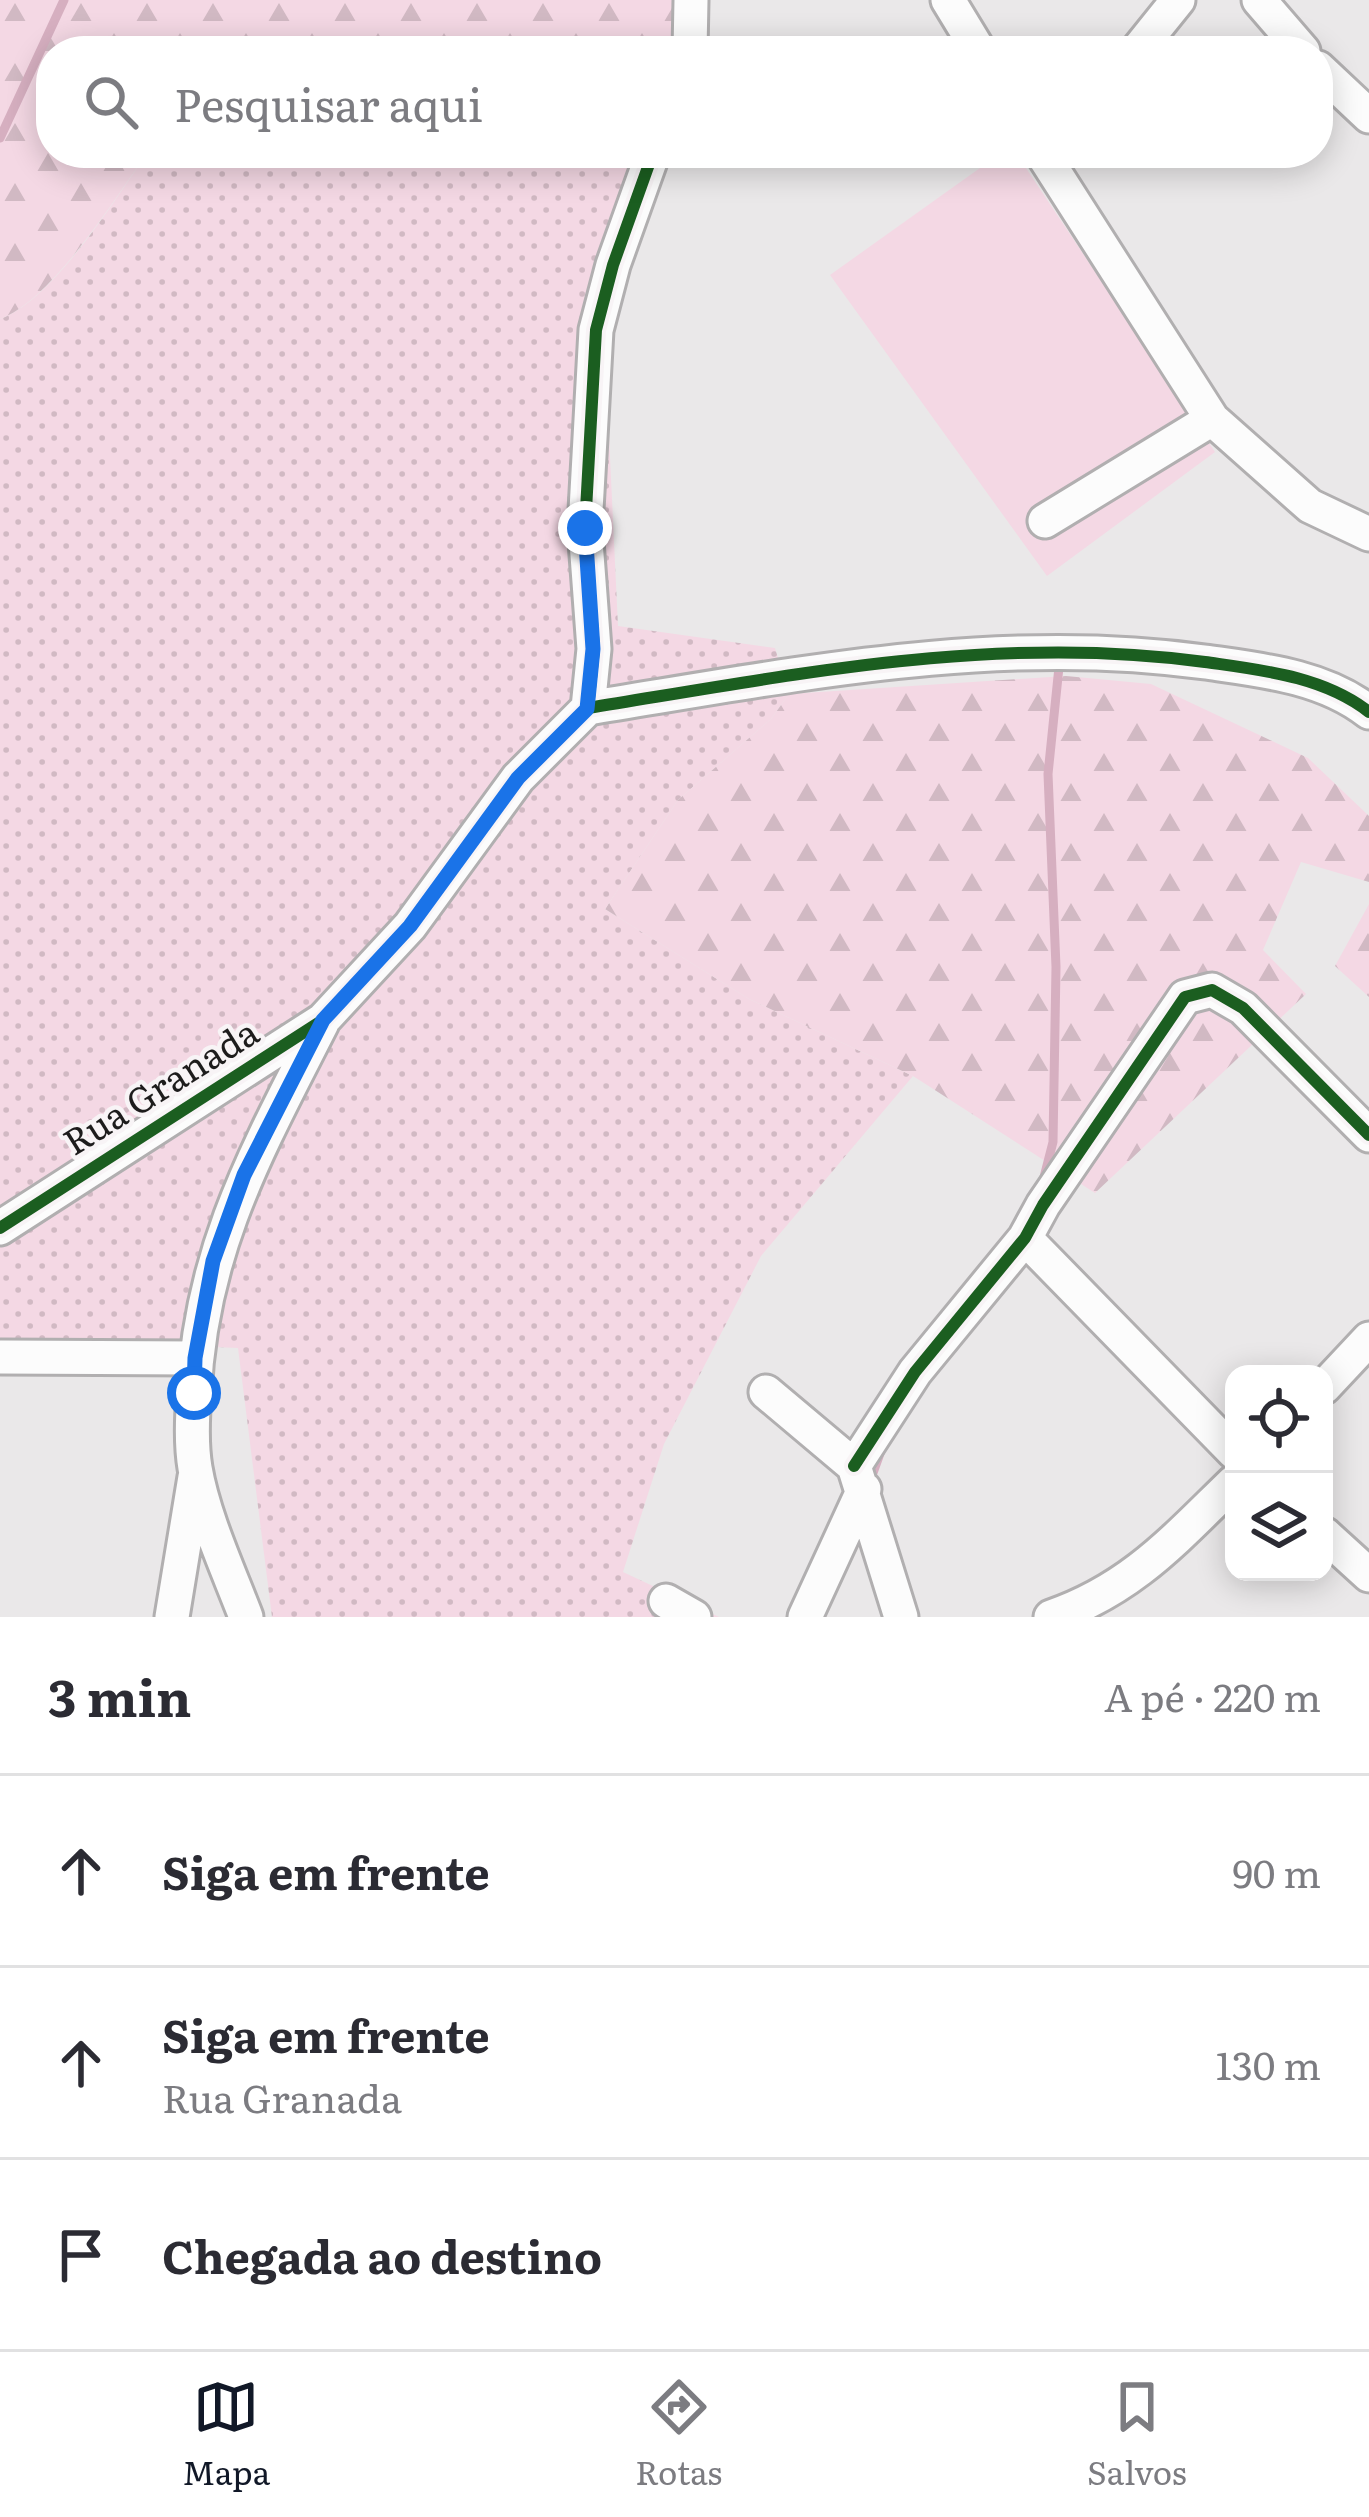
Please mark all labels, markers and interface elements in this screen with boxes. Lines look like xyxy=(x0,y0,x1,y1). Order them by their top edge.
search box xyxy=(36,36,1333,168)
icon: search xyxy=(78,69,144,135)
text: Pesquisar aqui xyxy=(174,69,483,136)
route end xyxy=(558,501,612,555)
street label: Rua Granada xyxy=(52,1003,268,1166)
map controls xyxy=(1225,1365,1333,1581)
button: locate xyxy=(1225,1365,1333,1473)
route start xyxy=(167,1366,221,1420)
button: layers xyxy=(1225,1473,1333,1581)
text: 3 min xyxy=(48,1657,192,1733)
text: A pé · 220 m xyxy=(1104,1666,1321,1724)
text: Siga em frente xyxy=(162,1837,490,1904)
icon: ahead xyxy=(48,1838,114,1904)
text: 90 m xyxy=(1232,1842,1321,1900)
text: Siga em frente xyxy=(162,2000,490,2067)
icon: ahead xyxy=(48,2030,114,2096)
text: 130 m xyxy=(1216,2034,1321,2092)
text: Rua Granada xyxy=(162,2067,402,2125)
text: Chegada ao destino xyxy=(162,2221,602,2288)
icon: arrive xyxy=(48,2222,114,2288)
tab: Mapa xyxy=(182,2374,270,2495)
tab: Rotas xyxy=(635,2374,722,2495)
tab: Salvos xyxy=(1087,2374,1187,2495)

